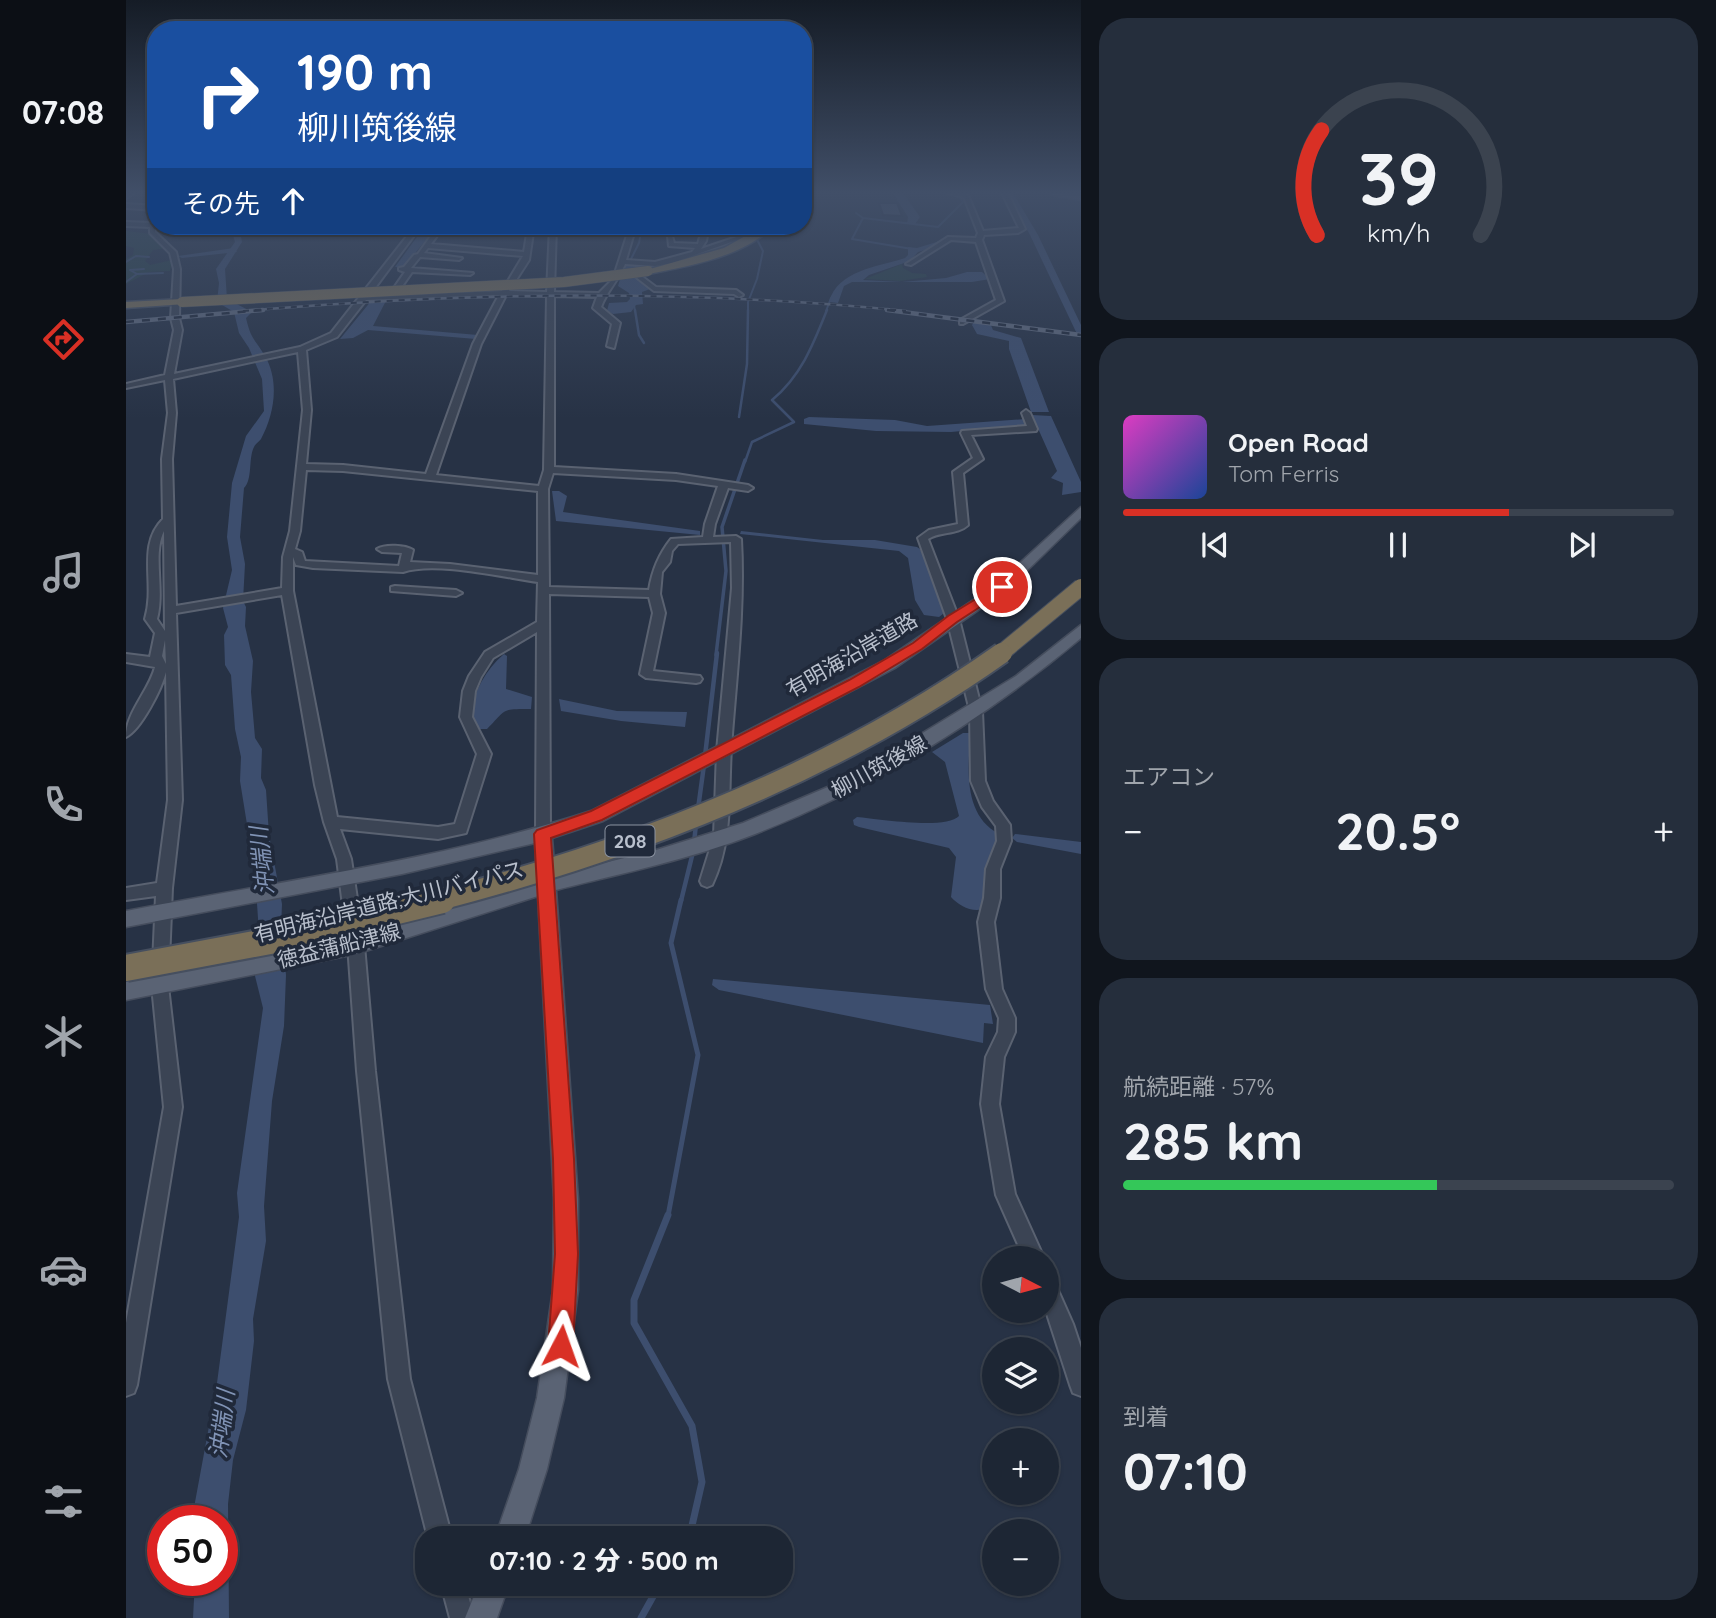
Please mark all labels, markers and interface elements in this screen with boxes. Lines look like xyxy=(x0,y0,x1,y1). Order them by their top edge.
text: 190 m xyxy=(297,41,433,102)
icon: right xyxy=(182,49,273,140)
text: 07:08 xyxy=(22,92,104,132)
text: 柳川筑後線 xyxy=(297,107,457,147)
text: 39 xyxy=(1358,132,1439,223)
icon: ahead xyxy=(274,182,312,220)
text: その先 xyxy=(182,187,260,220)
text: km/h xyxy=(1367,217,1430,248)
icon: directions xyxy=(39,315,88,364)
text: Open Road xyxy=(1228,426,1369,459)
text: Tom Ferris xyxy=(1228,459,1339,488)
icon: previous xyxy=(1196,526,1234,564)
icon: pause xyxy=(1379,526,1417,564)
icon: next xyxy=(1563,526,1601,564)
icon: music xyxy=(39,548,88,597)
pin xyxy=(972,557,1032,617)
icon: arrive xyxy=(983,568,1021,606)
street label: 有明海沿岸道路 xyxy=(781,606,922,702)
street label: 柳川筑後線 xyxy=(826,729,931,803)
text: エアコン xyxy=(1123,762,1215,791)
icon: phone xyxy=(39,780,88,829)
text: 20.5° xyxy=(1335,798,1460,863)
text: − xyxy=(1123,807,1143,855)
text: + xyxy=(1653,807,1674,855)
water label: 沖端川 xyxy=(243,822,280,897)
road number: 208 xyxy=(606,826,654,856)
street label: 有明海沿岸道路;大川バイパス xyxy=(251,855,526,947)
street label: 徳益蒲船津線 xyxy=(274,917,403,973)
icon: climate xyxy=(39,1012,88,1061)
text: 航続距離 · 57% xyxy=(1123,1072,1274,1101)
text: 285 km xyxy=(1123,1108,1303,1173)
icon: car xyxy=(39,1245,88,1294)
north arrow xyxy=(982,1246,1059,1323)
map controls xyxy=(982,1246,1059,1596)
position arrow xyxy=(524,1309,598,1383)
button: layers xyxy=(982,1337,1059,1414)
water label: 沖端川 xyxy=(203,1385,240,1460)
text: 到着 xyxy=(1123,1402,1169,1431)
button: + xyxy=(982,1428,1059,1505)
text: 07:10 xyxy=(1123,1438,1248,1503)
icon: filters xyxy=(39,1477,88,1526)
speed limit sign: 50 xyxy=(147,1505,238,1596)
button: − xyxy=(982,1519,1059,1596)
text: 07:10 · 2 分 · 500 m xyxy=(489,1544,719,1577)

